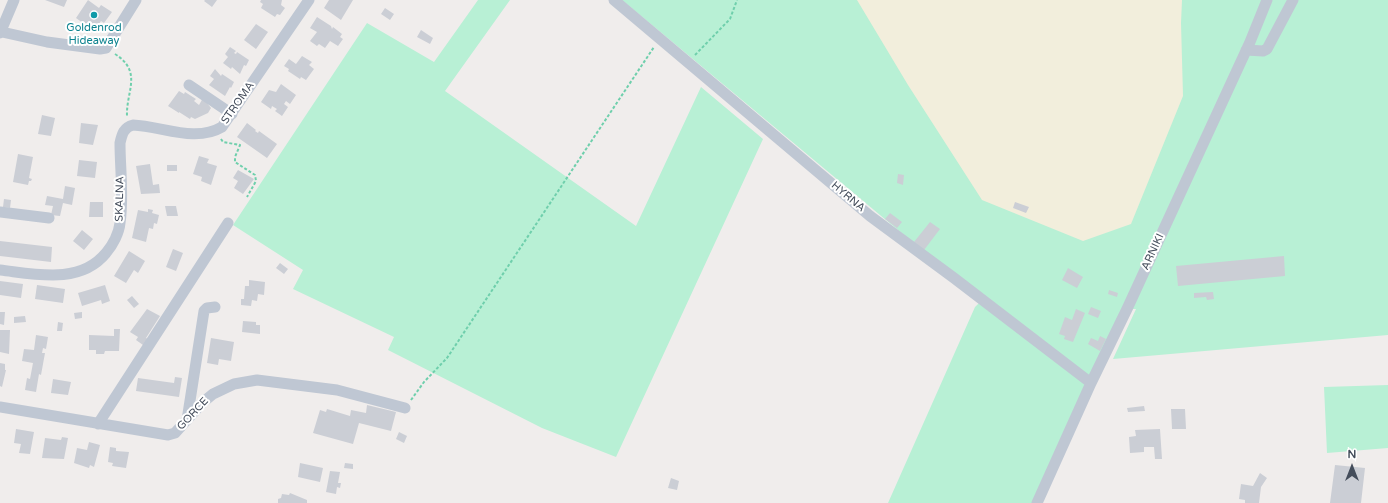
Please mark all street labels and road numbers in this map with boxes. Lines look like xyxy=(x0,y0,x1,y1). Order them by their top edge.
street label: STROMA xyxy=(219,79,257,127)
street label: SKALNA xyxy=(113,176,127,222)
street label: HYRNA xyxy=(828,179,868,215)
street label: ARNIKI xyxy=(1139,232,1167,272)
street label: GORCE xyxy=(175,395,211,433)

